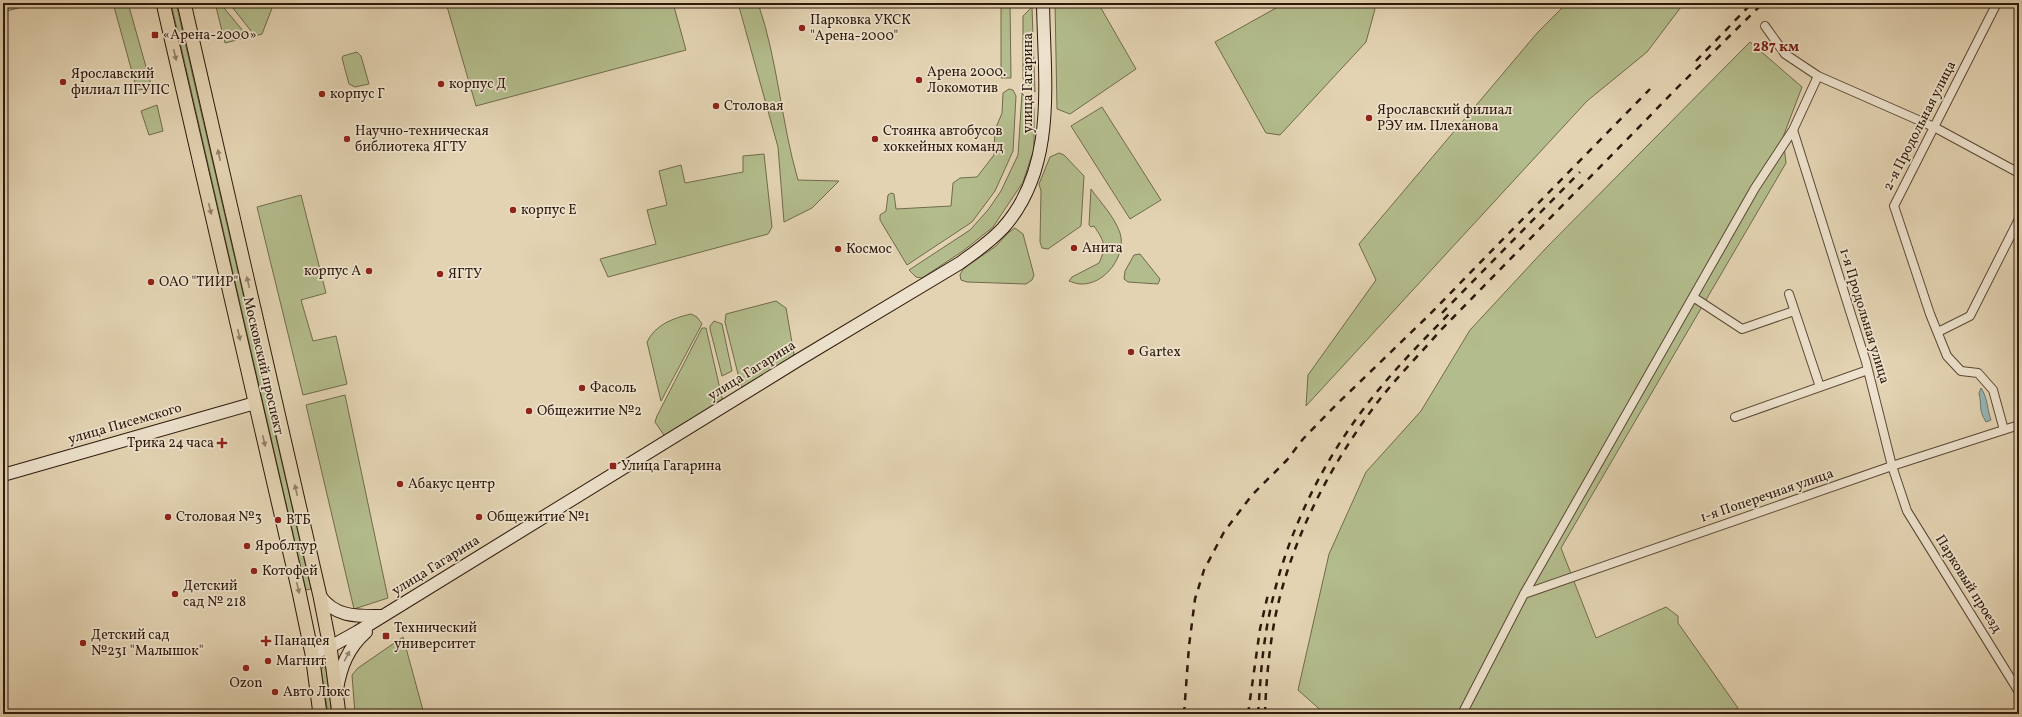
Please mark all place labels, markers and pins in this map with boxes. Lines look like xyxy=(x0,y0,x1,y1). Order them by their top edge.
place label: Парковка УКСК "Арена-2000" xyxy=(810,11,911,46)
marker: Парковка УКСК "Арена-2000" xyxy=(797,23,807,33)
place label: «Арена-2000» xyxy=(163,26,256,45)
marker: «Арена-2000» xyxy=(150,30,160,40)
place label: Арена 2000. Локомотив xyxy=(927,63,1006,98)
place label: Ярославский филиал ПГУПС xyxy=(71,65,170,100)
place label: корпус Д xyxy=(449,75,506,94)
marker: Арена 2000. Локомотив xyxy=(914,75,924,85)
marker: Ярославский филиал ПГУПС xyxy=(58,77,68,87)
marker: корпус Д xyxy=(436,79,446,89)
place label: корпус Г xyxy=(330,85,385,104)
marker: корпус Г xyxy=(317,89,327,99)
place label: Столовая xyxy=(724,97,784,116)
marker: Столовая xyxy=(711,101,721,111)
place label: Ярославский филиал РЭУ им. Плеханова xyxy=(1377,101,1512,136)
marker: Ярославский филиал РЭУ им. Плеханова xyxy=(1364,113,1374,123)
place label: Научно-техническая библиотека ЯГТУ xyxy=(355,122,489,157)
place label: Стоянка автобусов хоккейных команд xyxy=(883,122,1003,157)
marker: Научно-техническая библиотека ЯГТУ xyxy=(342,134,352,144)
marker: Стоянка автобусов хоккейных команд xyxy=(870,134,880,144)
place label: корпус Е xyxy=(521,201,577,220)
marker: корпус Е xyxy=(508,205,518,215)
place label: Анита xyxy=(1082,239,1123,258)
place label: Космос xyxy=(846,240,892,259)
marker: Анита xyxy=(1069,243,1079,253)
marker: Космос xyxy=(833,244,843,254)
place label: корпус А xyxy=(304,262,361,281)
place label: ЯГТУ xyxy=(448,265,482,284)
marker: корпус А xyxy=(364,266,374,276)
marker: ЯГТУ xyxy=(435,269,445,279)
place label: ОАО "ТИИР" xyxy=(159,273,238,292)
marker: ОАО "ТИИР" xyxy=(146,277,156,287)
place label: Gartex xyxy=(1139,343,1181,362)
marker: Gartex xyxy=(1126,347,1136,357)
place label: Фасоль xyxy=(590,379,637,398)
marker: Фасоль xyxy=(577,383,587,393)
place label: Общежитие №2 xyxy=(537,402,642,421)
marker: Общежитие №2 xyxy=(524,406,534,416)
place label: Трика 24 часа xyxy=(127,434,214,453)
marker: Трика 24 часа xyxy=(217,438,227,448)
place label: Улица Гагарина xyxy=(621,457,721,476)
marker: Улица Гагарина xyxy=(608,461,618,471)
place label: Абакус центр xyxy=(408,475,495,494)
marker: Абакус центр xyxy=(395,479,405,489)
place label: Столовая №3 xyxy=(176,508,262,527)
place label: Общежитие №1 xyxy=(487,508,590,527)
place label: ВТБ xyxy=(286,511,311,530)
marker: Столовая №3 xyxy=(163,512,173,522)
marker: Общежитие №1 xyxy=(474,512,484,522)
marker: ВТБ xyxy=(273,515,283,525)
place label: Яроблтур xyxy=(255,537,317,556)
marker: Яроблтур xyxy=(242,541,252,551)
place label: Котофей xyxy=(262,562,318,581)
marker: Котофей xyxy=(249,566,259,576)
place label: Детский сад № 218 xyxy=(183,577,246,612)
marker: Детский сад № 218 xyxy=(170,589,180,599)
place label: Технический университет xyxy=(394,619,478,654)
place label: Детский сад №231 "Малышок" xyxy=(91,626,204,661)
marker: Технический университет xyxy=(381,631,391,641)
place label: Панацея xyxy=(274,632,329,651)
marker: Панацея xyxy=(261,636,271,646)
marker: Детский сад №231 "Малышок" xyxy=(78,638,88,648)
place label: Магнит xyxy=(276,652,326,671)
marker: Магнит xyxy=(263,656,273,666)
marker: Ozon xyxy=(241,663,251,673)
place label: Ozon xyxy=(229,674,263,693)
place label: Авто Люкс xyxy=(283,683,350,702)
marker: Авто Люкс xyxy=(270,687,280,697)

